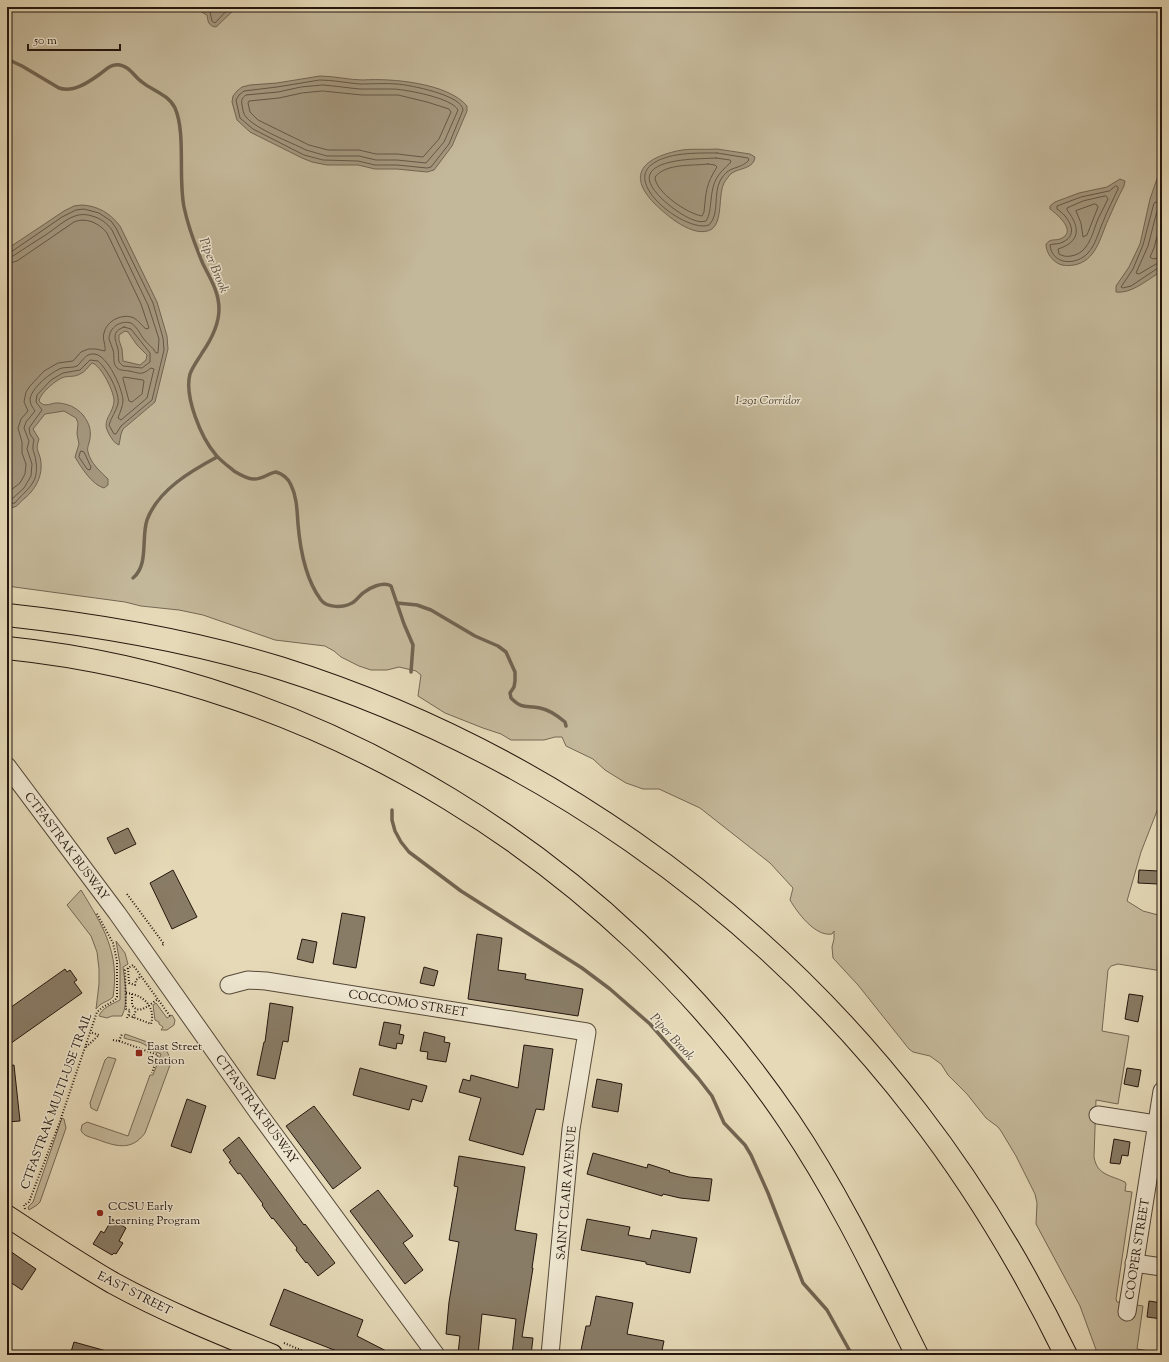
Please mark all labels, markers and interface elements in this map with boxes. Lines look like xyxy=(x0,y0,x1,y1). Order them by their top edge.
scale bar xyxy=(28,26,120,52)
text: 50 m xyxy=(33,32,57,50)
water label: Piper Brook xyxy=(194,235,232,296)
park label: I-291 Corridor xyxy=(735,392,801,410)
street label: CTFASTRAK BUSWAY xyxy=(20,789,113,905)
street label: COCCOMO STREET xyxy=(347,986,469,1022)
water label: Piper Brook xyxy=(645,1010,698,1065)
street label: CTFASTRAK MULTI-USE TRAIL xyxy=(17,1011,97,1192)
place label: East Street Station xyxy=(147,1038,202,1070)
marker: East Street Station xyxy=(134,1048,144,1058)
street label: CTFASTRAK BUSWAY xyxy=(210,1051,302,1168)
street label: SAINT CLAIR AVENUE xyxy=(552,1125,582,1261)
street label: COOPER STREET xyxy=(1121,1197,1155,1301)
place label: CCSU Early Learning Program xyxy=(108,1198,200,1230)
marker: CCSU Early Learning Program xyxy=(95,1208,105,1218)
street label: EAST STREET xyxy=(94,1267,176,1321)

